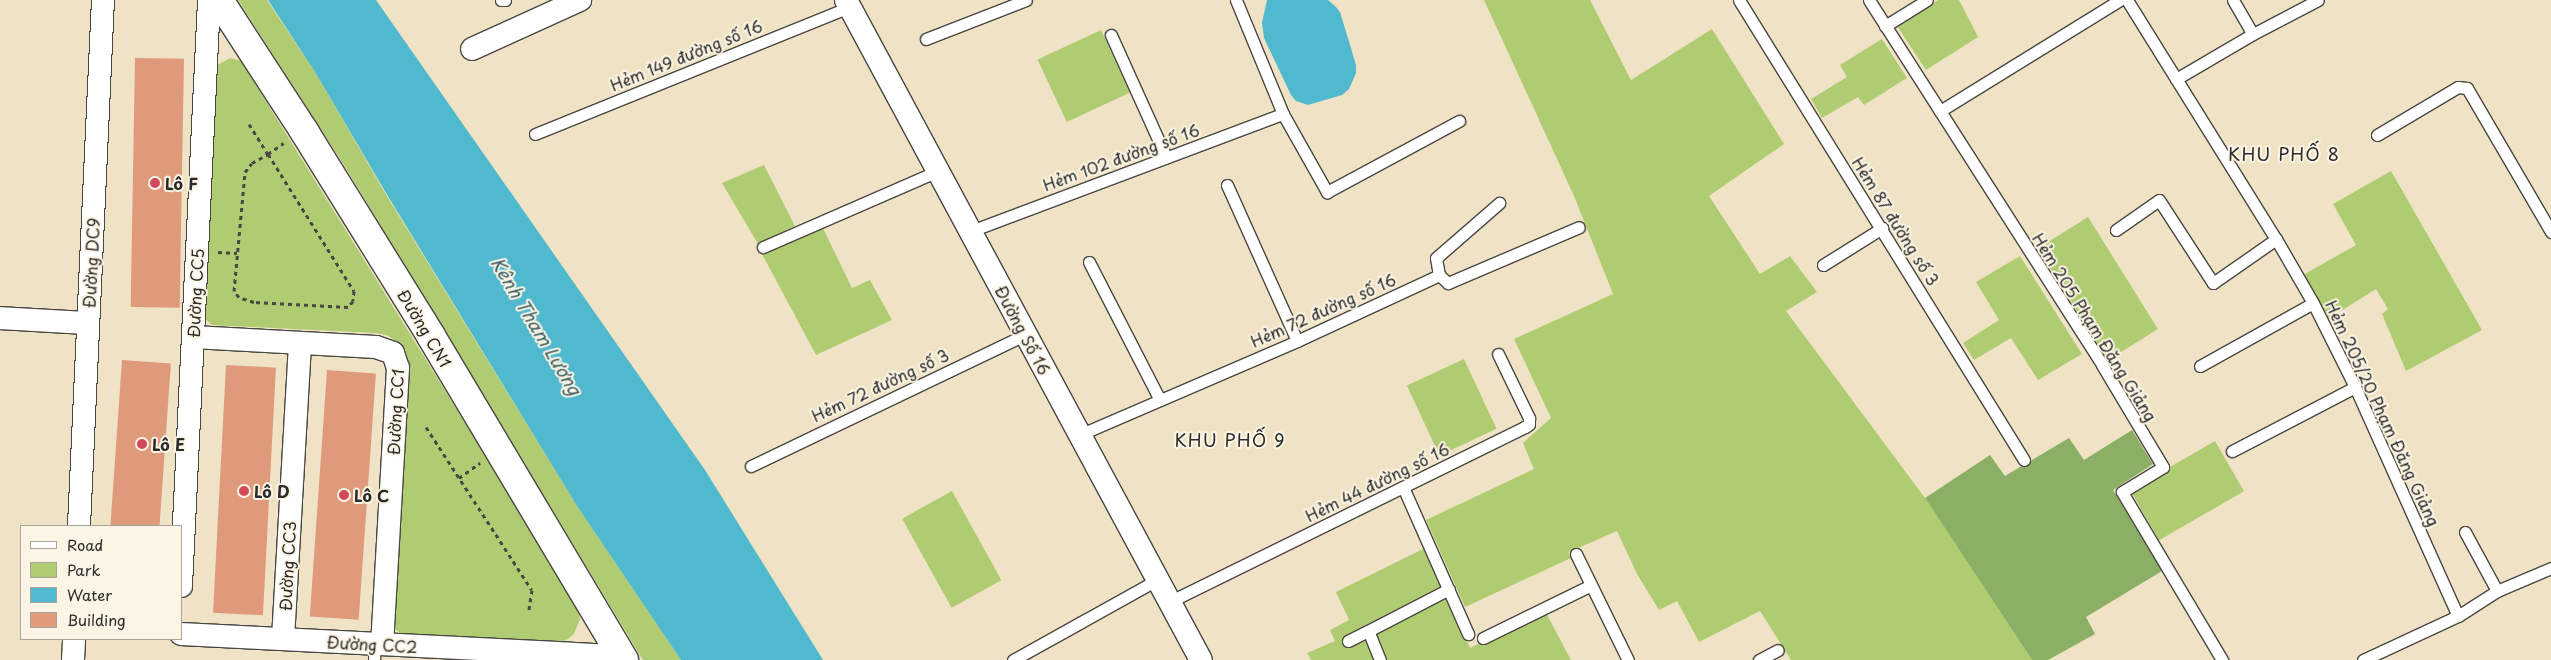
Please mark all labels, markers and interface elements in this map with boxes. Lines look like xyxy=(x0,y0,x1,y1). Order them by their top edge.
street label: Hẻm 149 đường số 16 xyxy=(606,15,766,95)
street label: Hẻm 102 đường số 16 xyxy=(1039,119,1203,195)
district label: KHU PHỐ 8 xyxy=(2227,143,2341,165)
street label: Hẻm 87 đường số 3 xyxy=(1849,153,1943,289)
place label: Lô F xyxy=(165,173,198,193)
marker: Lô F xyxy=(149,177,161,189)
street label: Đường DC9 xyxy=(79,217,103,309)
street label: Hẻm 205 Phạm Đăng Giảng xyxy=(2028,228,2162,426)
street label: Đường CC5 xyxy=(183,248,207,338)
water label: Kênh Tham Lương xyxy=(486,253,586,399)
street label: Hẻm 72 đường số 16 xyxy=(1247,269,1399,351)
street label: Đường Số 16 xyxy=(991,282,1055,378)
street label: Đường CN1 xyxy=(394,285,456,371)
street label: Hẻm 205/20 Phạm Đăng Giảng xyxy=(2322,296,2444,530)
street label: Hẻm 72 đường số 3 xyxy=(808,345,952,425)
street label: Đường CC1 xyxy=(383,368,407,456)
district label: KHU PHỐ 9 xyxy=(1173,429,1287,451)
place label: Lô E xyxy=(152,434,186,454)
marker: Lô E xyxy=(136,438,148,450)
street label: Hẻm 44 đường số 16 xyxy=(1301,439,1453,525)
place label: Lô D xyxy=(254,481,290,501)
marker: Lô D xyxy=(238,485,250,497)
place label: Lô C xyxy=(354,485,390,505)
marker: Lô C xyxy=(338,489,350,501)
street label: Đường CC3 xyxy=(275,520,299,612)
legend xyxy=(20,525,182,640)
text: Road xyxy=(67,533,103,556)
text: Park xyxy=(67,558,101,581)
text: Water xyxy=(67,583,112,606)
text: Building xyxy=(67,608,126,631)
street label: Đường CC2 xyxy=(326,632,418,656)

